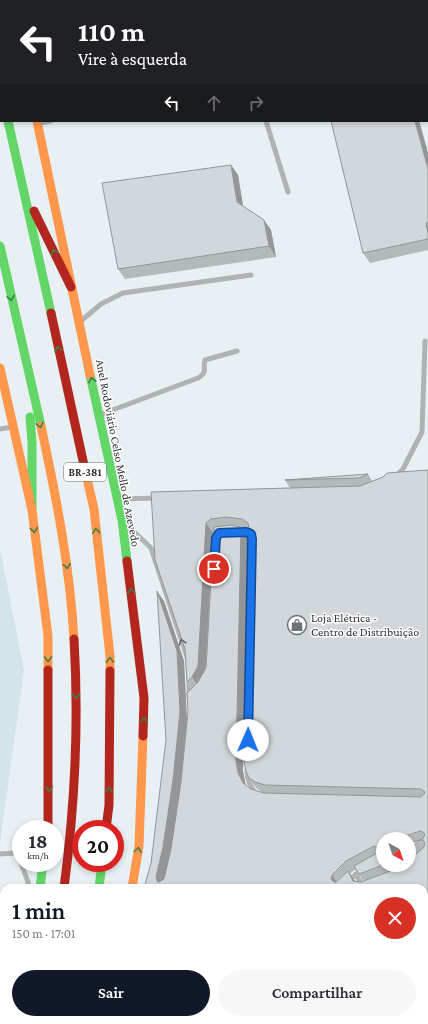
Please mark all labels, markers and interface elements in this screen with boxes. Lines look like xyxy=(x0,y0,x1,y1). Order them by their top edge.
icon: left xyxy=(12,16,64,68)
text: 110 m xyxy=(78,16,145,47)
text: Vire à esquerda xyxy=(78,49,187,69)
icon: left xyxy=(161,92,183,114)
icon: ahead xyxy=(203,92,225,114)
icon: right xyxy=(245,92,267,114)
one-way arrow xyxy=(51,249,59,257)
one-way arrow xyxy=(7,295,15,301)
one-way arrow xyxy=(55,346,63,352)
street label: Anel Rodoviário Celso Mello de Azevedo xyxy=(93,358,143,548)
one-way arrow xyxy=(88,377,96,384)
one-way arrow xyxy=(36,421,44,428)
road number: BR-381 xyxy=(64,463,106,481)
one-way arrow xyxy=(29,527,38,533)
one-way arrow xyxy=(92,528,101,534)
pin xyxy=(197,552,231,586)
icon: arrive xyxy=(203,558,225,580)
one-way arrow xyxy=(62,563,71,569)
one-way arrow xyxy=(127,588,136,594)
place label: Loja Elétrica - Centro de Distribuição xyxy=(311,611,419,639)
shop icon: Loja Elétrica - Centro de Distribuição xyxy=(286,614,308,636)
one-way arrow xyxy=(178,638,187,645)
one-way arrow xyxy=(44,656,52,662)
one-way arrow xyxy=(106,657,114,663)
one-way arrow xyxy=(72,693,80,699)
one-way arrow xyxy=(139,717,148,723)
position arrow xyxy=(227,719,269,761)
one-way arrow xyxy=(45,786,53,792)
one-way arrow xyxy=(105,787,113,793)
speed limit sign: 20 xyxy=(72,820,124,872)
text: 18 xyxy=(28,830,48,852)
north arrow xyxy=(376,832,416,872)
map controls xyxy=(376,832,416,872)
one-way arrow xyxy=(134,847,143,853)
text: km/h xyxy=(27,850,49,861)
text: 1 min xyxy=(12,897,65,924)
button: close xyxy=(374,897,416,939)
text: 150 m · 17:01 xyxy=(12,926,75,941)
button: Sair xyxy=(12,970,210,1016)
button: Compartilhar xyxy=(218,970,416,1016)

